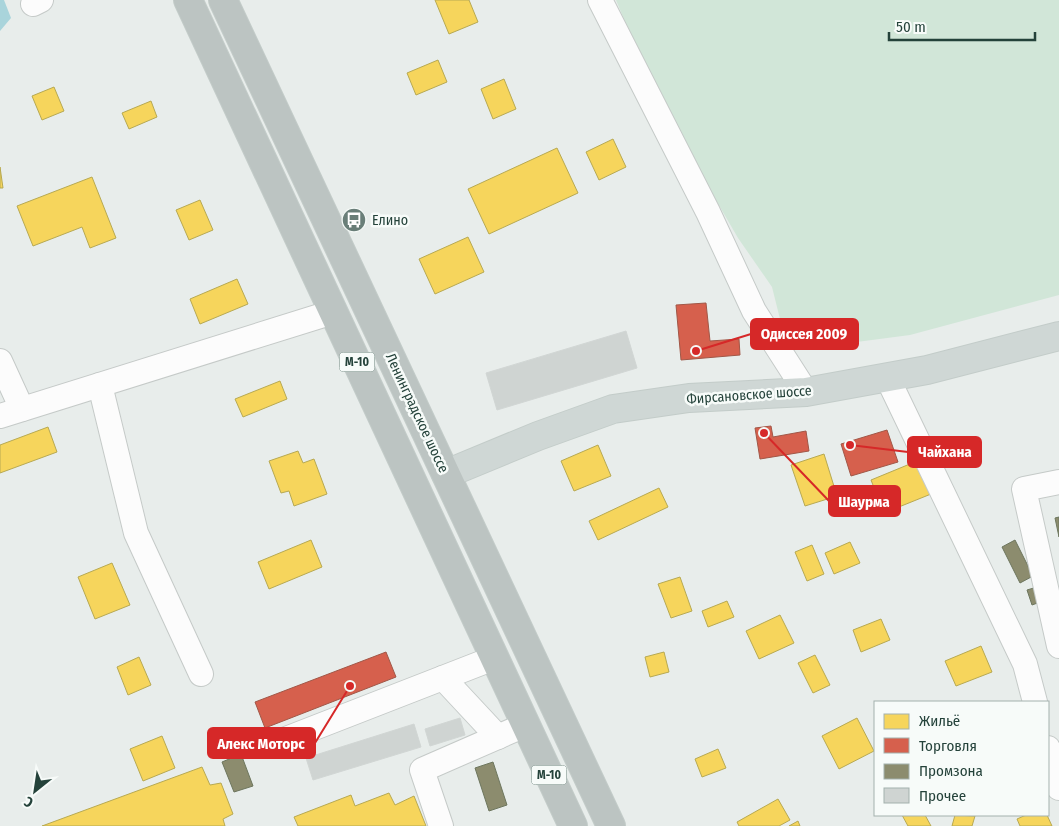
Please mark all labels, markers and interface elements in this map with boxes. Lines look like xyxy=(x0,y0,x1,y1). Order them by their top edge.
scale bar xyxy=(889,10,1035,42)
text: 50 m xyxy=(896,18,926,36)
bus stop icon: Елино xyxy=(341,207,367,233)
place label: Елино xyxy=(372,212,408,229)
callout: Одиссея 2009 xyxy=(751,319,858,349)
text: Одиссея 2009 xyxy=(761,325,847,343)
street label: Ленинградское шоссе xyxy=(382,351,452,476)
road number: М-10 xyxy=(340,352,374,372)
street label: Фирсановское шоссе xyxy=(686,382,812,408)
callout: Чайхана xyxy=(908,437,981,467)
text: Чайхана xyxy=(918,443,972,461)
callout: Шаурма xyxy=(829,486,900,516)
text: Шаурма xyxy=(838,493,890,511)
legend xyxy=(874,701,1049,816)
text: Жильё xyxy=(919,712,960,730)
callout: Алекс Моторс xyxy=(208,728,315,758)
text: Алекс Моторс xyxy=(216,735,305,753)
text: Торговля xyxy=(919,737,977,755)
text: Промзона xyxy=(919,762,983,780)
north arrow xyxy=(10,766,60,816)
road number: М-10 xyxy=(532,766,566,784)
text: Прочее xyxy=(919,787,966,805)
text: С xyxy=(21,792,36,811)

